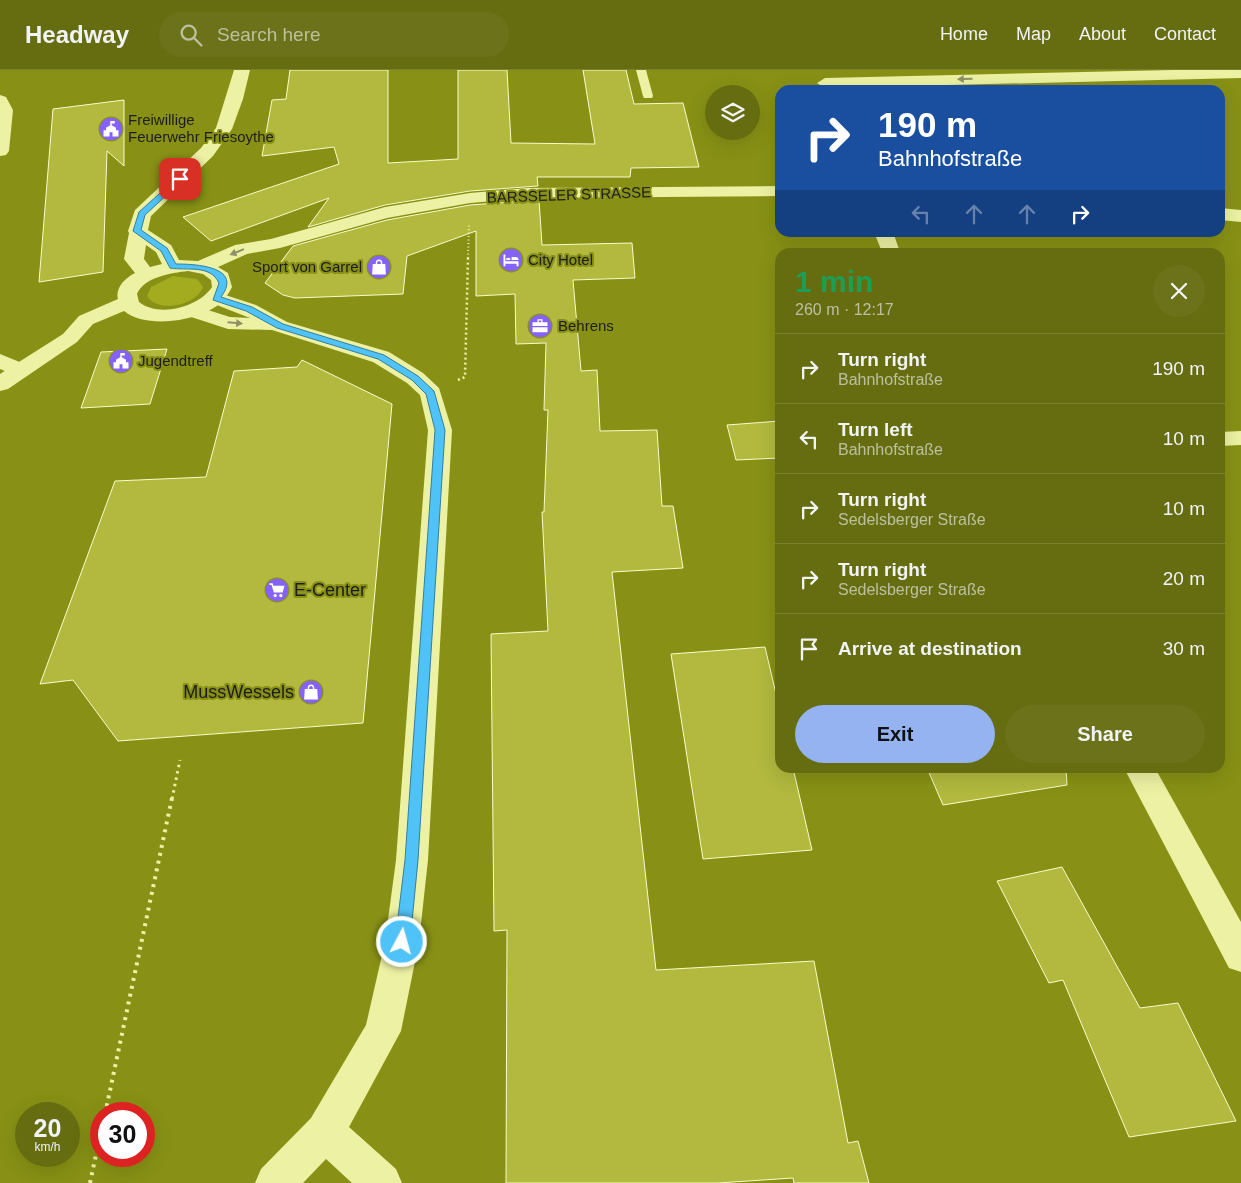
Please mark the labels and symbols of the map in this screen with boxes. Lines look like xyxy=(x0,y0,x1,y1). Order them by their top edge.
one-way arrow xyxy=(957,76,973,84)
place label: Freiwillige Feuerwehr Friesoythe xyxy=(128,111,274,145)
public building icon: Freiwillige Feuerwehr Friesoythe xyxy=(98,116,124,142)
pin xyxy=(159,158,201,200)
street label: BARSSELER STRASSE xyxy=(487,183,651,206)
hotel icon: City Hotel xyxy=(498,247,524,273)
one-way arrow xyxy=(229,248,244,256)
place label: City Hotel xyxy=(528,251,593,268)
shop icon: Sport von Garrel xyxy=(366,254,392,280)
place label: Sport von Garrel xyxy=(252,258,362,275)
office icon: Behrens xyxy=(527,313,553,339)
place label: Behrens xyxy=(558,317,614,334)
one-way arrow xyxy=(228,319,244,327)
public building icon: Jugendtreff xyxy=(108,348,134,374)
place label: Jugendtreff xyxy=(138,352,214,369)
supermarket icon: E-Center xyxy=(264,577,290,603)
place label: E-Center xyxy=(294,580,366,600)
shop icon: MussWessels xyxy=(298,679,324,705)
place label: MussWessels xyxy=(183,682,294,702)
position arrow xyxy=(375,915,427,967)
speed limit sign: 30 xyxy=(90,1102,155,1167)

